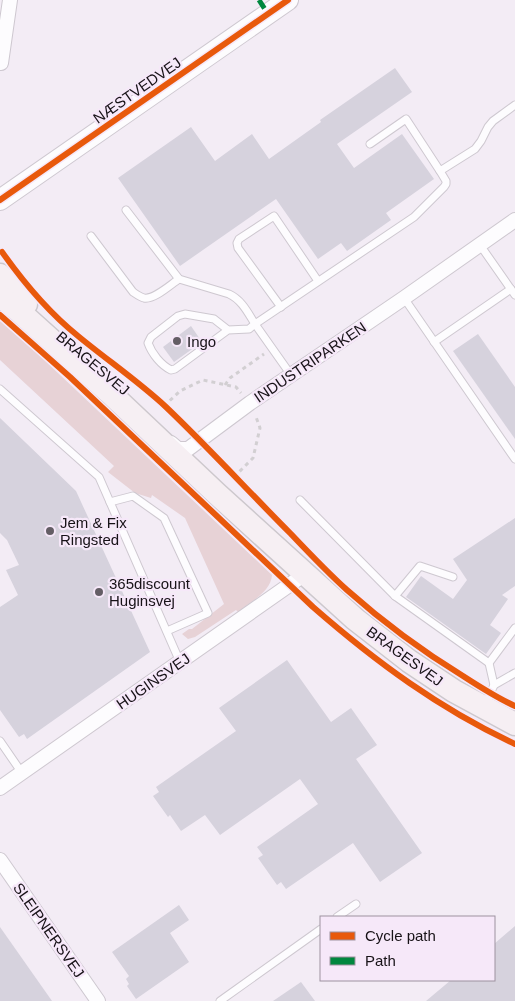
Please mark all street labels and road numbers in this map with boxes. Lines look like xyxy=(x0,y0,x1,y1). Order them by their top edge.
street label: NÆSTVEDVEJ xyxy=(90,53,184,127)
street label: INDUSTRIPARKEN xyxy=(251,318,369,406)
street label: BRAGESVEJ xyxy=(53,328,133,398)
street label: BRAGESVEJ xyxy=(364,623,446,689)
street label: HUGINSVEJ xyxy=(113,649,193,713)
street label: SLEIPNERSVEJ xyxy=(10,879,88,981)

